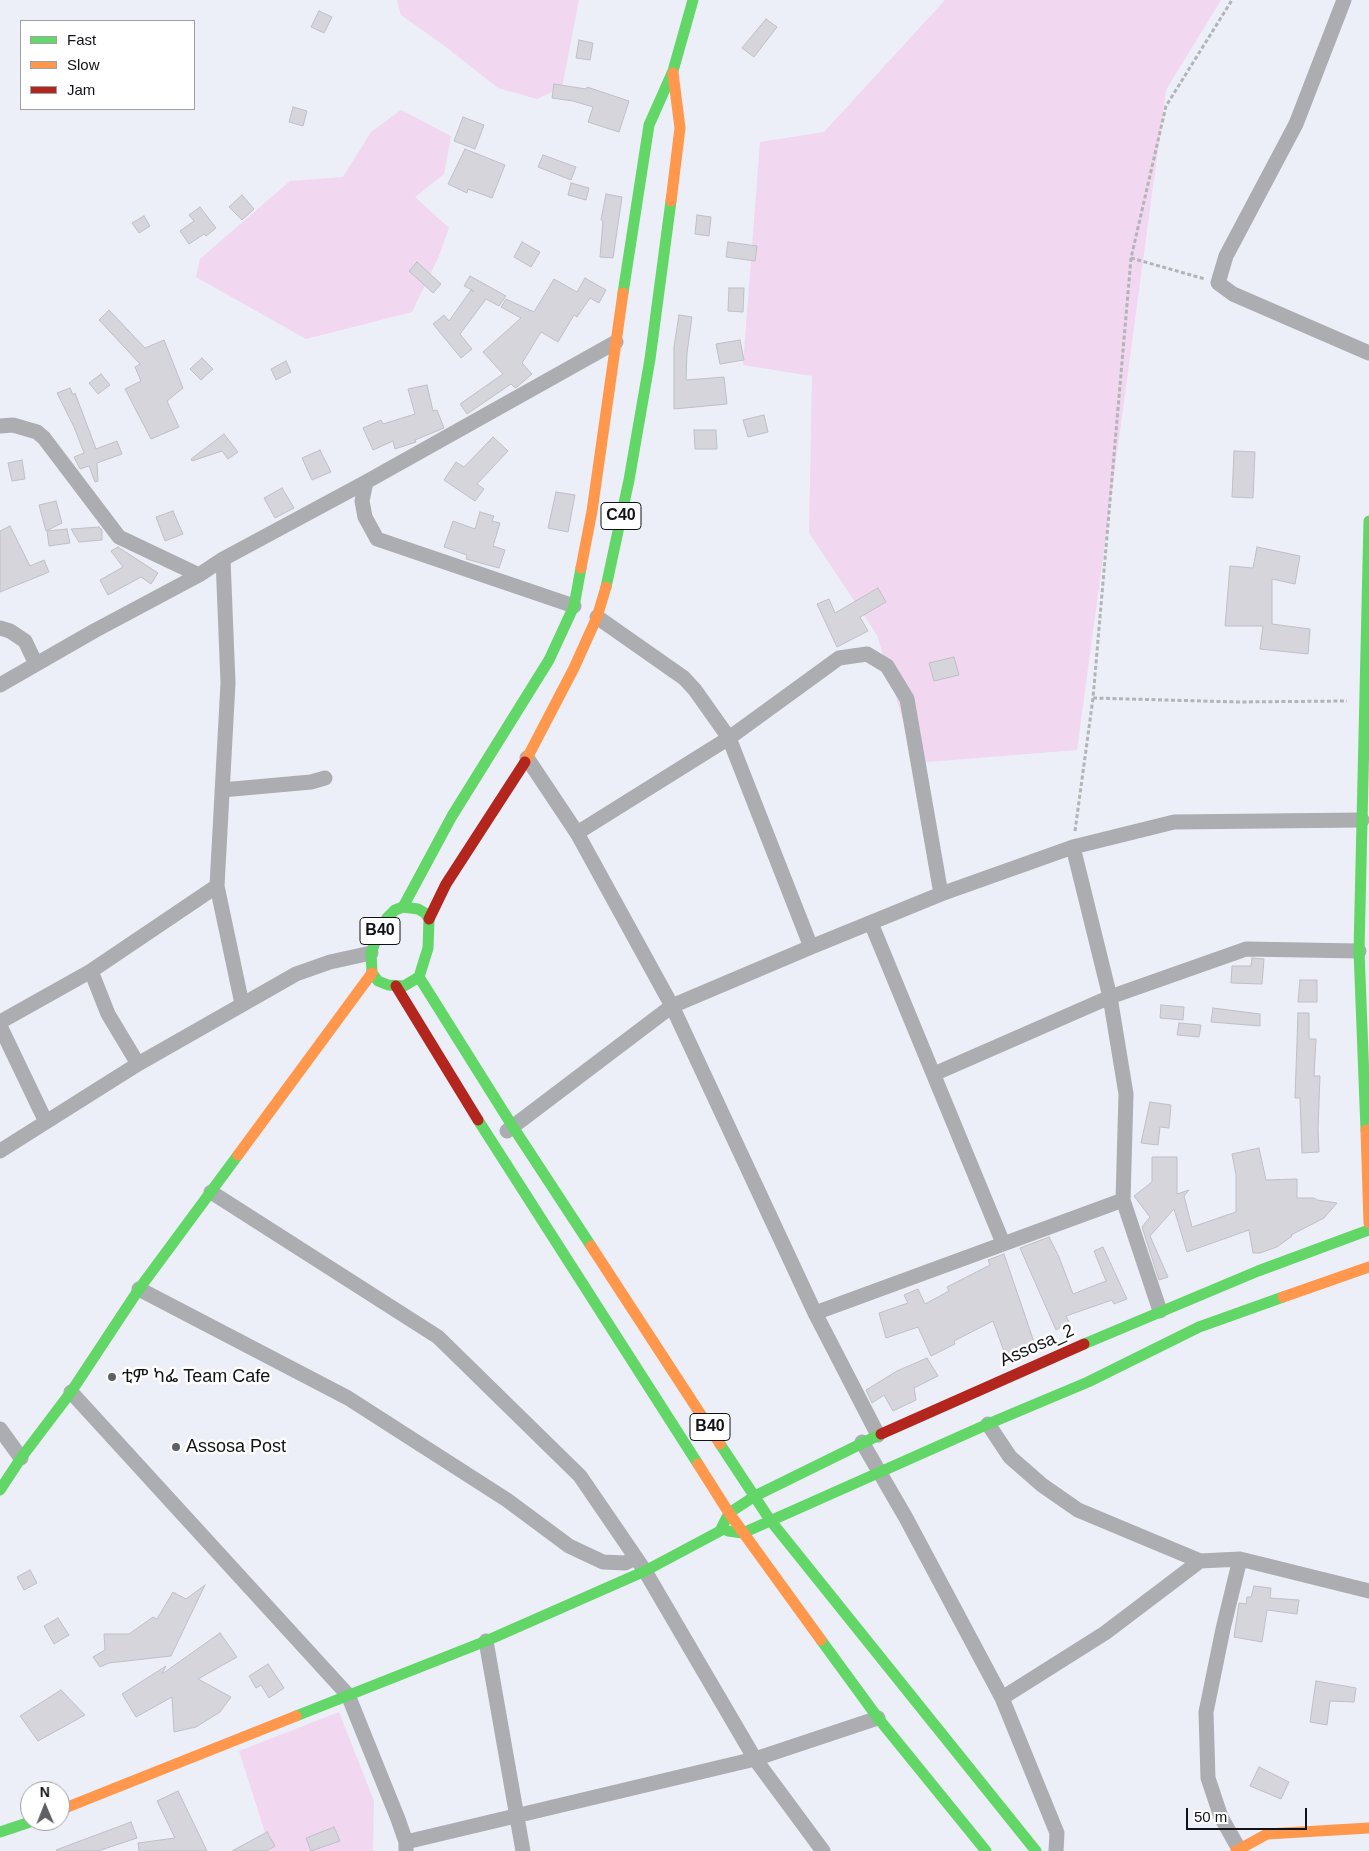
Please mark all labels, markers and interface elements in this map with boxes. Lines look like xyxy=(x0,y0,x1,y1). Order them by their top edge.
legend xyxy=(20,20,195,110)
text: Fast xyxy=(67,31,96,48)
text: Slow xyxy=(67,56,100,73)
text: Jam xyxy=(67,81,95,98)
road number: C40 xyxy=(601,502,641,530)
road number: B40 xyxy=(360,918,400,944)
street label: Assosa_2 xyxy=(996,1320,1078,1372)
place label: ቲም ካፌ Team Cafe xyxy=(122,1366,270,1388)
marker: ቲም ካፌ Team Cafe xyxy=(106,1371,118,1383)
road number: B40 xyxy=(690,1414,730,1440)
place label: Assosa Post xyxy=(186,1436,286,1458)
marker: Assosa Post xyxy=(170,1441,182,1453)
north arrow xyxy=(20,1781,70,1831)
text: N xyxy=(40,1784,50,1800)
scale bar xyxy=(1189,1798,1310,1830)
text: 50 m xyxy=(1194,1808,1227,1825)

